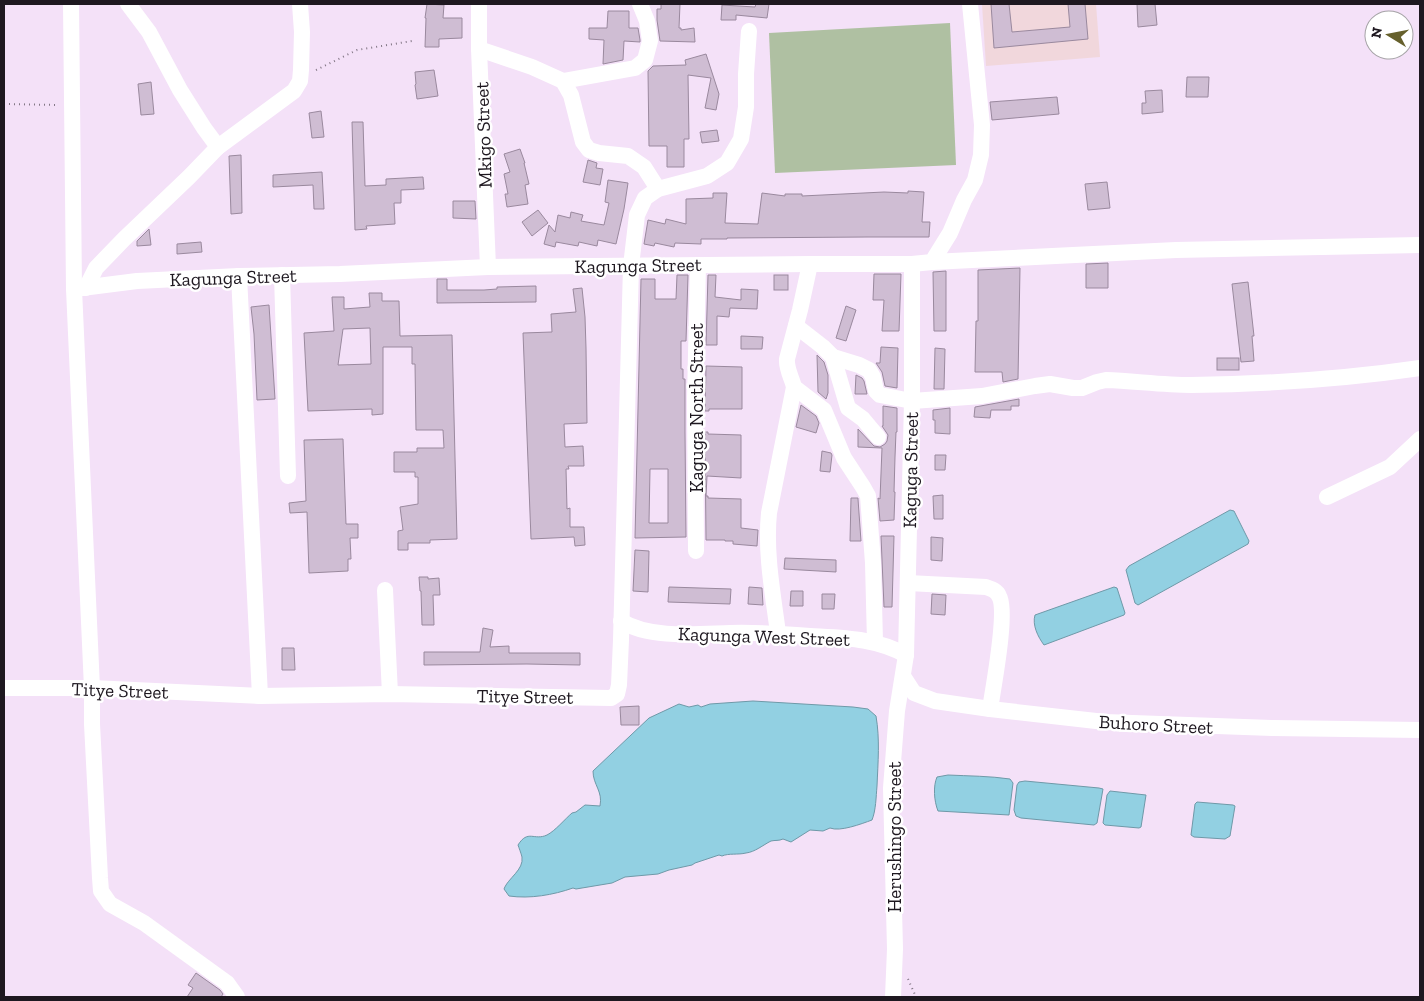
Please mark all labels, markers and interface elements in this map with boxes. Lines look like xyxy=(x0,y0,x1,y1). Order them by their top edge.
north arrow xyxy=(1364,10,1414,60)
text: N xyxy=(1367,26,1386,40)
street label: Mkigo Street xyxy=(470,81,497,189)
street label: Kagunga Street xyxy=(574,253,702,278)
street label: Kagunga Street xyxy=(169,264,297,291)
street label: Kaguga North Street xyxy=(685,323,708,493)
street label: Kaguga Street xyxy=(898,412,923,528)
street label: Kagunga West Street xyxy=(678,622,850,651)
street label: Titye Street xyxy=(71,677,169,704)
street label: Titye Street xyxy=(476,684,574,709)
street label: Buhoro Street xyxy=(1098,710,1214,739)
street label: Herushingo Street xyxy=(883,761,906,913)

